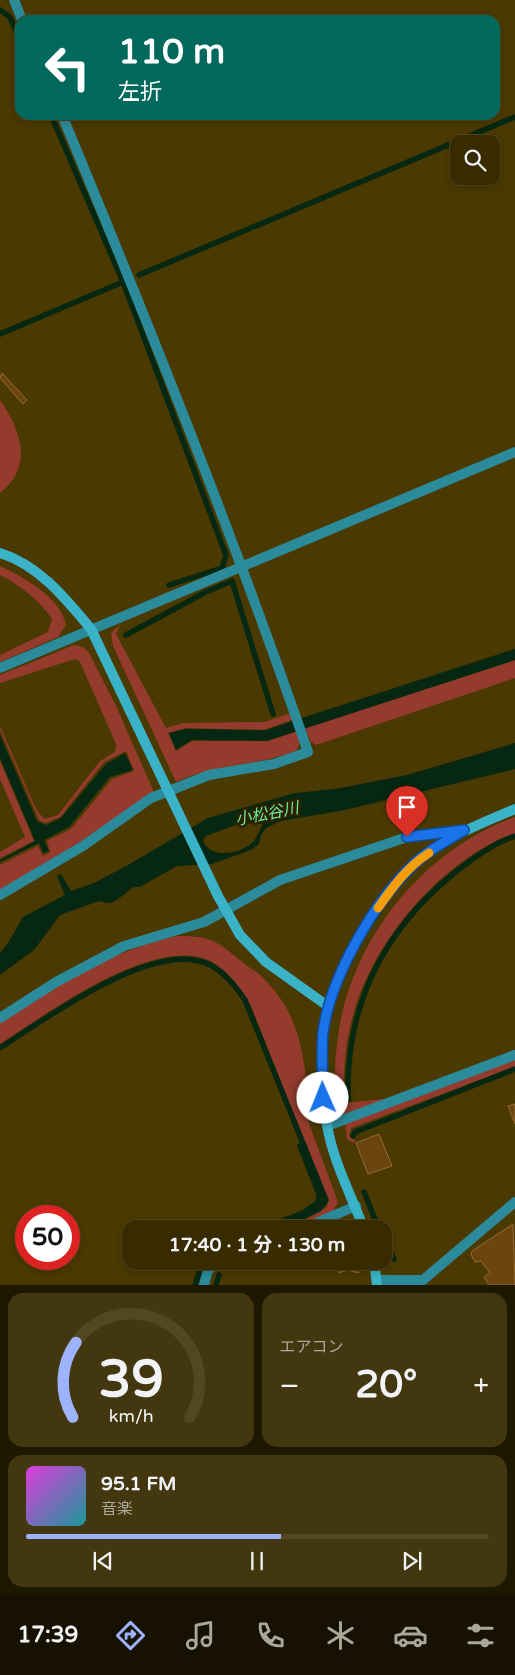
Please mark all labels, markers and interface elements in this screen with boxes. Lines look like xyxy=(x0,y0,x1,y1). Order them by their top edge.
text: 110 m xyxy=(118,31,225,73)
icon: left xyxy=(35,35,100,100)
text: 左折 xyxy=(118,79,162,105)
map controls xyxy=(450,135,500,185)
button: search xyxy=(450,135,500,185)
pin xyxy=(386,786,428,837)
icon: arrive xyxy=(393,793,421,821)
water label: 小松谷川 xyxy=(234,798,302,830)
position arrow xyxy=(296,1071,348,1123)
speed limit sign: 50 xyxy=(15,1205,80,1270)
text: 17:40 · 1 分 · 130 m xyxy=(169,1234,345,1256)
text: エアコン xyxy=(280,1337,344,1357)
text: 39 xyxy=(98,1348,163,1411)
text: 20° xyxy=(355,1362,417,1408)
text: − xyxy=(280,1369,299,1403)
text: + xyxy=(473,1369,489,1403)
text: km/h xyxy=(108,1406,153,1427)
text: 95.1 FM xyxy=(101,1473,176,1495)
text: 音楽 xyxy=(101,1499,133,1519)
icon: previous xyxy=(89,1547,117,1575)
icon: pause xyxy=(243,1547,271,1575)
icon: next xyxy=(398,1547,426,1575)
icon: directions xyxy=(113,1618,148,1653)
icon: music xyxy=(183,1618,218,1653)
icon: phone xyxy=(253,1618,288,1653)
icon: climate xyxy=(323,1618,358,1653)
icon: car xyxy=(393,1618,428,1653)
icon: filters xyxy=(463,1618,498,1653)
text: 17:39 xyxy=(17,1622,78,1648)

